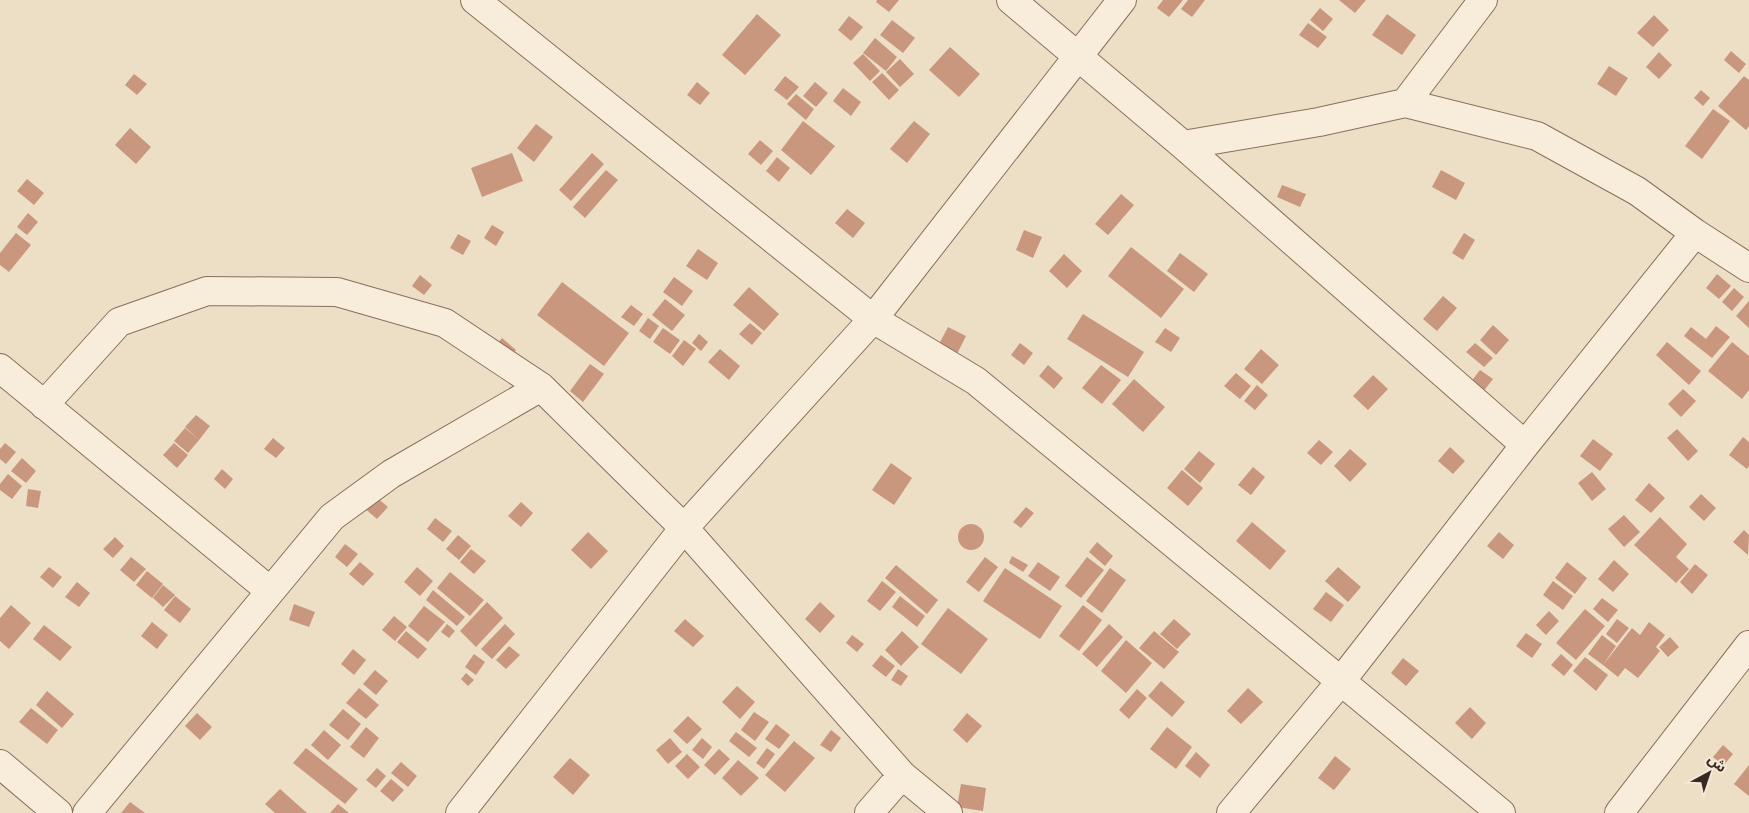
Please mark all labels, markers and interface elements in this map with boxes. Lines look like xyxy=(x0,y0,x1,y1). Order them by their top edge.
north arrow xyxy=(1684,748,1734,798)
text: ش xyxy=(1704,749,1731,777)

